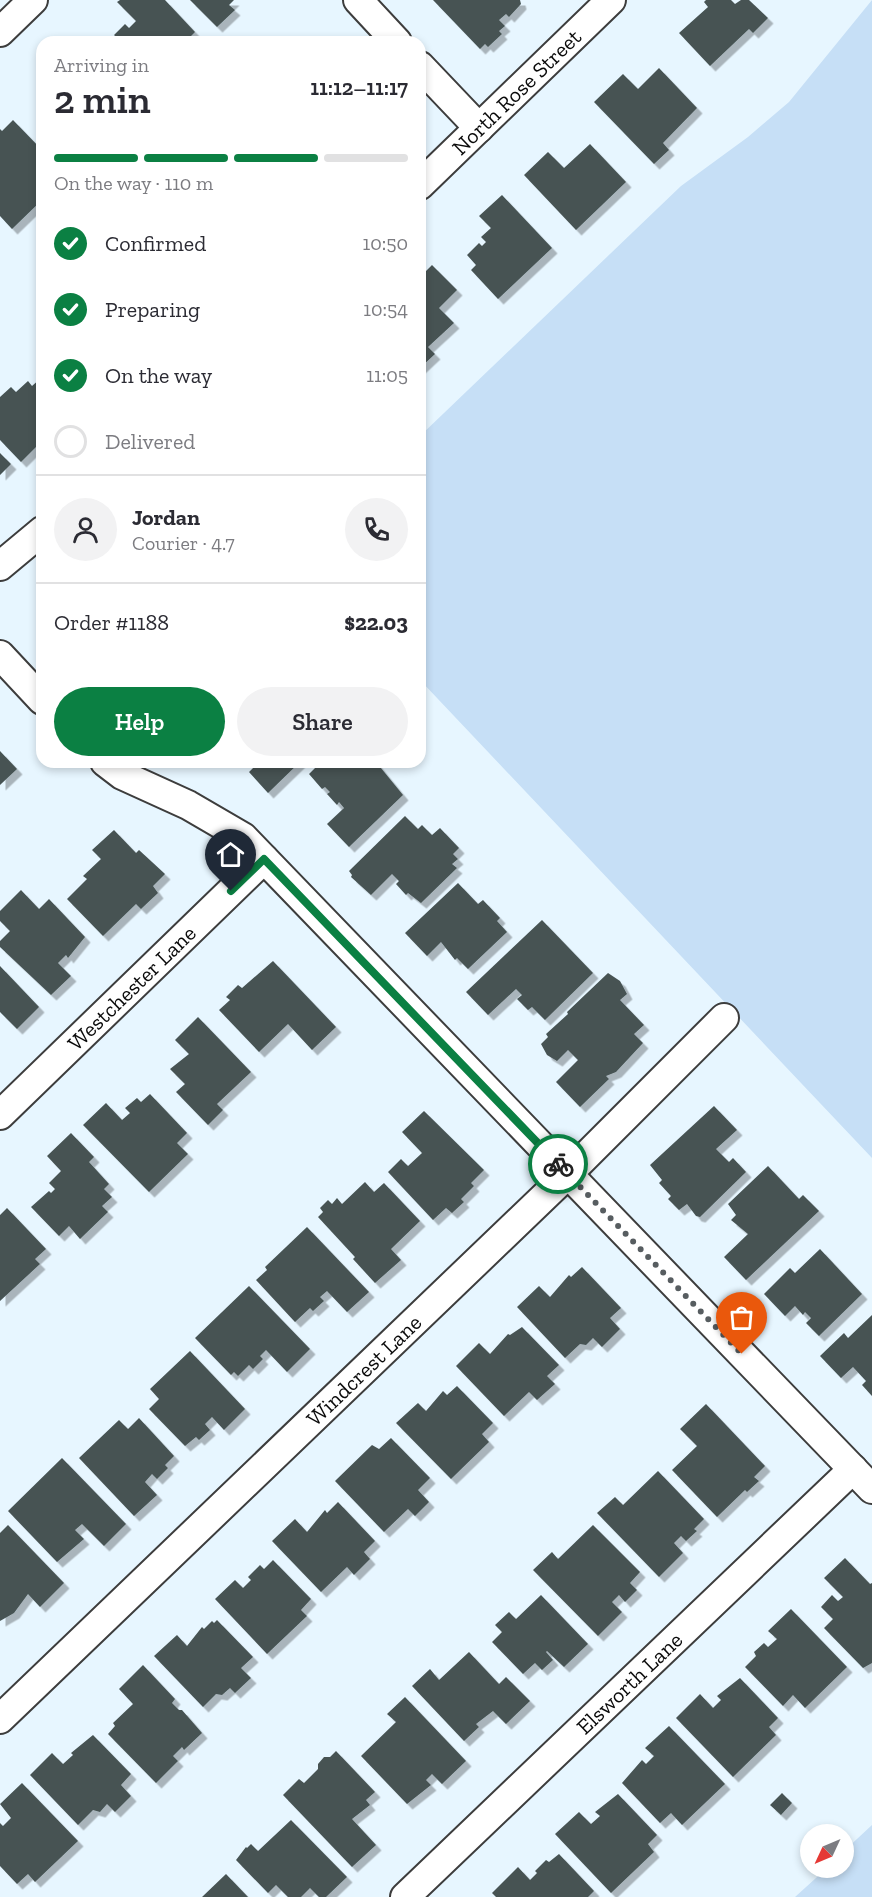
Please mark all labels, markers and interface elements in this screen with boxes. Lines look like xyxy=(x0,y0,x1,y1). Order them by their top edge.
street label: North Rose Street xyxy=(446,23,587,160)
text: Arriving in xyxy=(54,53,149,77)
text: 11:12–11:17 xyxy=(310,74,408,101)
text: 2 min xyxy=(54,76,151,123)
text: On the way · 110 m xyxy=(54,171,213,195)
icon: check xyxy=(54,227,87,260)
text: Confirmed xyxy=(105,230,206,257)
text: 10:50 xyxy=(363,231,408,255)
icon: check xyxy=(54,293,87,326)
text: Preparing xyxy=(105,296,200,323)
text: 10:54 xyxy=(363,297,408,321)
icon: check xyxy=(54,359,87,392)
text: On the way xyxy=(105,362,212,389)
text: 11:05 xyxy=(366,363,408,387)
text: Delivered xyxy=(105,428,195,455)
button: person xyxy=(54,498,117,561)
button: phone xyxy=(345,498,408,561)
text: Jordan xyxy=(132,504,200,531)
text: Courier · 4.7 xyxy=(132,531,235,555)
text: Order #1188 xyxy=(54,609,169,636)
text: $22.03 xyxy=(344,609,408,636)
button: Help xyxy=(54,687,225,756)
button: Share xyxy=(237,687,408,756)
pin xyxy=(205,829,256,891)
icon: home xyxy=(214,838,247,871)
street label: Westchester Lane xyxy=(62,919,201,1056)
courier xyxy=(528,1134,588,1194)
icon: bike xyxy=(542,1148,575,1181)
pin xyxy=(716,1292,767,1354)
icon: bag xyxy=(725,1301,758,1334)
street label: Windcrest Lane xyxy=(300,1309,427,1431)
street label: Elsworth Lane xyxy=(570,1626,688,1740)
north arrow xyxy=(800,1824,854,1878)
map controls xyxy=(800,1824,854,1878)

